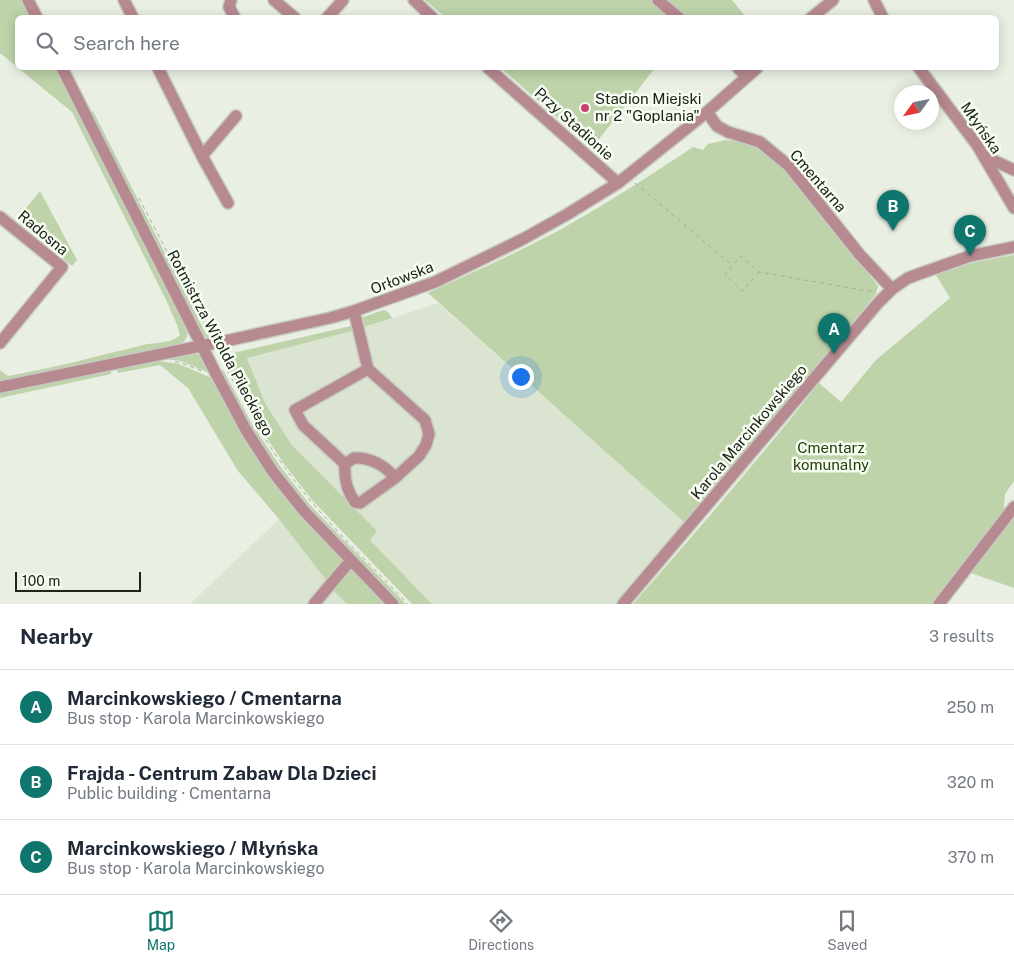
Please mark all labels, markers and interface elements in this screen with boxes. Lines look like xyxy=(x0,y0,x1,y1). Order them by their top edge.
search box xyxy=(15,15,999,70)
icon: search xyxy=(33,29,61,57)
text: Search here xyxy=(73,32,180,54)
street label: Przy Stadionie xyxy=(531,84,617,163)
north arrow xyxy=(894,85,939,130)
place label: Stadion Miejski nr 2 "Goplania" xyxy=(595,90,702,124)
street label: Młyńska xyxy=(958,99,1005,157)
marker: Stadion Miejski nr 2 "Goplania" xyxy=(579,102,591,114)
street label: Cmentarna xyxy=(787,146,850,215)
pin: B xyxy=(877,190,909,231)
street label: Radosna xyxy=(15,207,72,258)
pin: C xyxy=(954,215,986,256)
street label: Rotmistrza Witolda Pileckiego xyxy=(164,247,277,439)
street label: Orłowska xyxy=(368,258,436,297)
pin: A xyxy=(818,313,850,354)
street label: Karola Marcinkowskiego xyxy=(687,361,810,502)
your location xyxy=(508,364,534,390)
park label: Cmentarz komunalny xyxy=(793,439,869,473)
scale bar xyxy=(15,569,141,592)
text: 100 m xyxy=(22,573,60,589)
text: Nearby xyxy=(20,624,93,649)
text: 3 results xyxy=(929,627,994,646)
text: Marcinkowskiego / Cmentarna xyxy=(67,687,342,709)
text: A xyxy=(30,698,42,717)
text: 250 m xyxy=(947,698,994,717)
text: Bus stop · Karola Marcinkowskiego xyxy=(67,709,325,728)
text: Frajda - Centrum Zabaw Dla Dzieci xyxy=(67,762,377,784)
text: B xyxy=(31,773,41,792)
text: 320 m xyxy=(947,773,994,792)
text: Public building · Cmentarna xyxy=(67,784,271,803)
text: Marcinkowskiego / Młyńska xyxy=(67,837,318,859)
text: C xyxy=(30,848,42,867)
text: 370 m xyxy=(947,848,994,867)
text: Bus stop · Karola Marcinkowskiego xyxy=(67,859,325,878)
tab: Map xyxy=(147,907,175,953)
tab: Directions xyxy=(468,907,534,953)
tab: Saved xyxy=(827,907,867,953)

